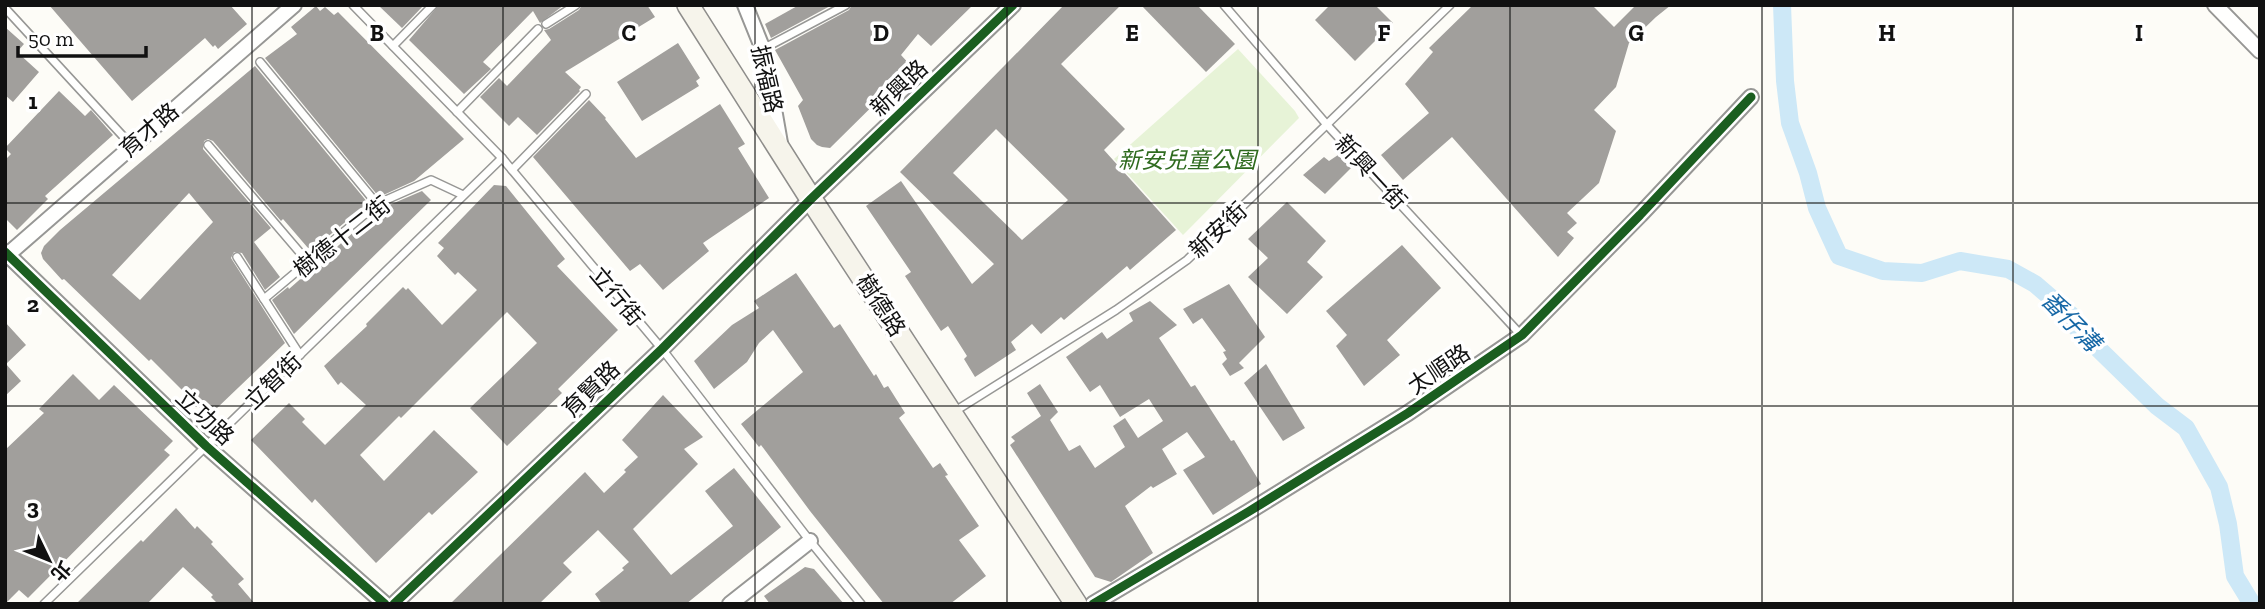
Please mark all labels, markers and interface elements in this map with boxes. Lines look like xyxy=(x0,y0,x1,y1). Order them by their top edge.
scale bar xyxy=(18,14,145,58)
text: B xyxy=(370,19,384,47)
text: C xyxy=(622,19,636,47)
text: D xyxy=(873,19,889,47)
text: E xyxy=(1125,19,1139,47)
text: F xyxy=(1377,19,1391,47)
text: G xyxy=(1628,19,1644,47)
text: H xyxy=(1878,19,1896,47)
text: I xyxy=(2135,19,2143,47)
text: 50 m xyxy=(28,26,74,51)
street label: 振福路 xyxy=(746,42,788,116)
street label: 新興路 xyxy=(864,54,934,122)
text: 1 xyxy=(28,87,38,115)
street label: 育才路 xyxy=(114,97,184,163)
street label: 新興一街 xyxy=(1329,129,1413,215)
park label: 新安兒童公園 xyxy=(1118,146,1259,174)
street label: 樹德十二街 xyxy=(288,191,396,283)
street label: 新安街 xyxy=(1183,196,1253,264)
street label: 立行街 xyxy=(584,261,650,331)
street label: 樹德路 xyxy=(850,268,912,342)
water label: 番仔溝 xyxy=(2036,285,2109,359)
text: 2 xyxy=(27,290,39,318)
street label: 太順路 xyxy=(1403,338,1475,400)
street label: 立智街 xyxy=(238,347,308,415)
street label: 育賢路 xyxy=(556,355,626,423)
street label: 立功路 xyxy=(170,383,240,451)
text: 3 xyxy=(27,493,39,521)
north arrow xyxy=(14,525,84,595)
text: 北 xyxy=(46,556,76,586)

